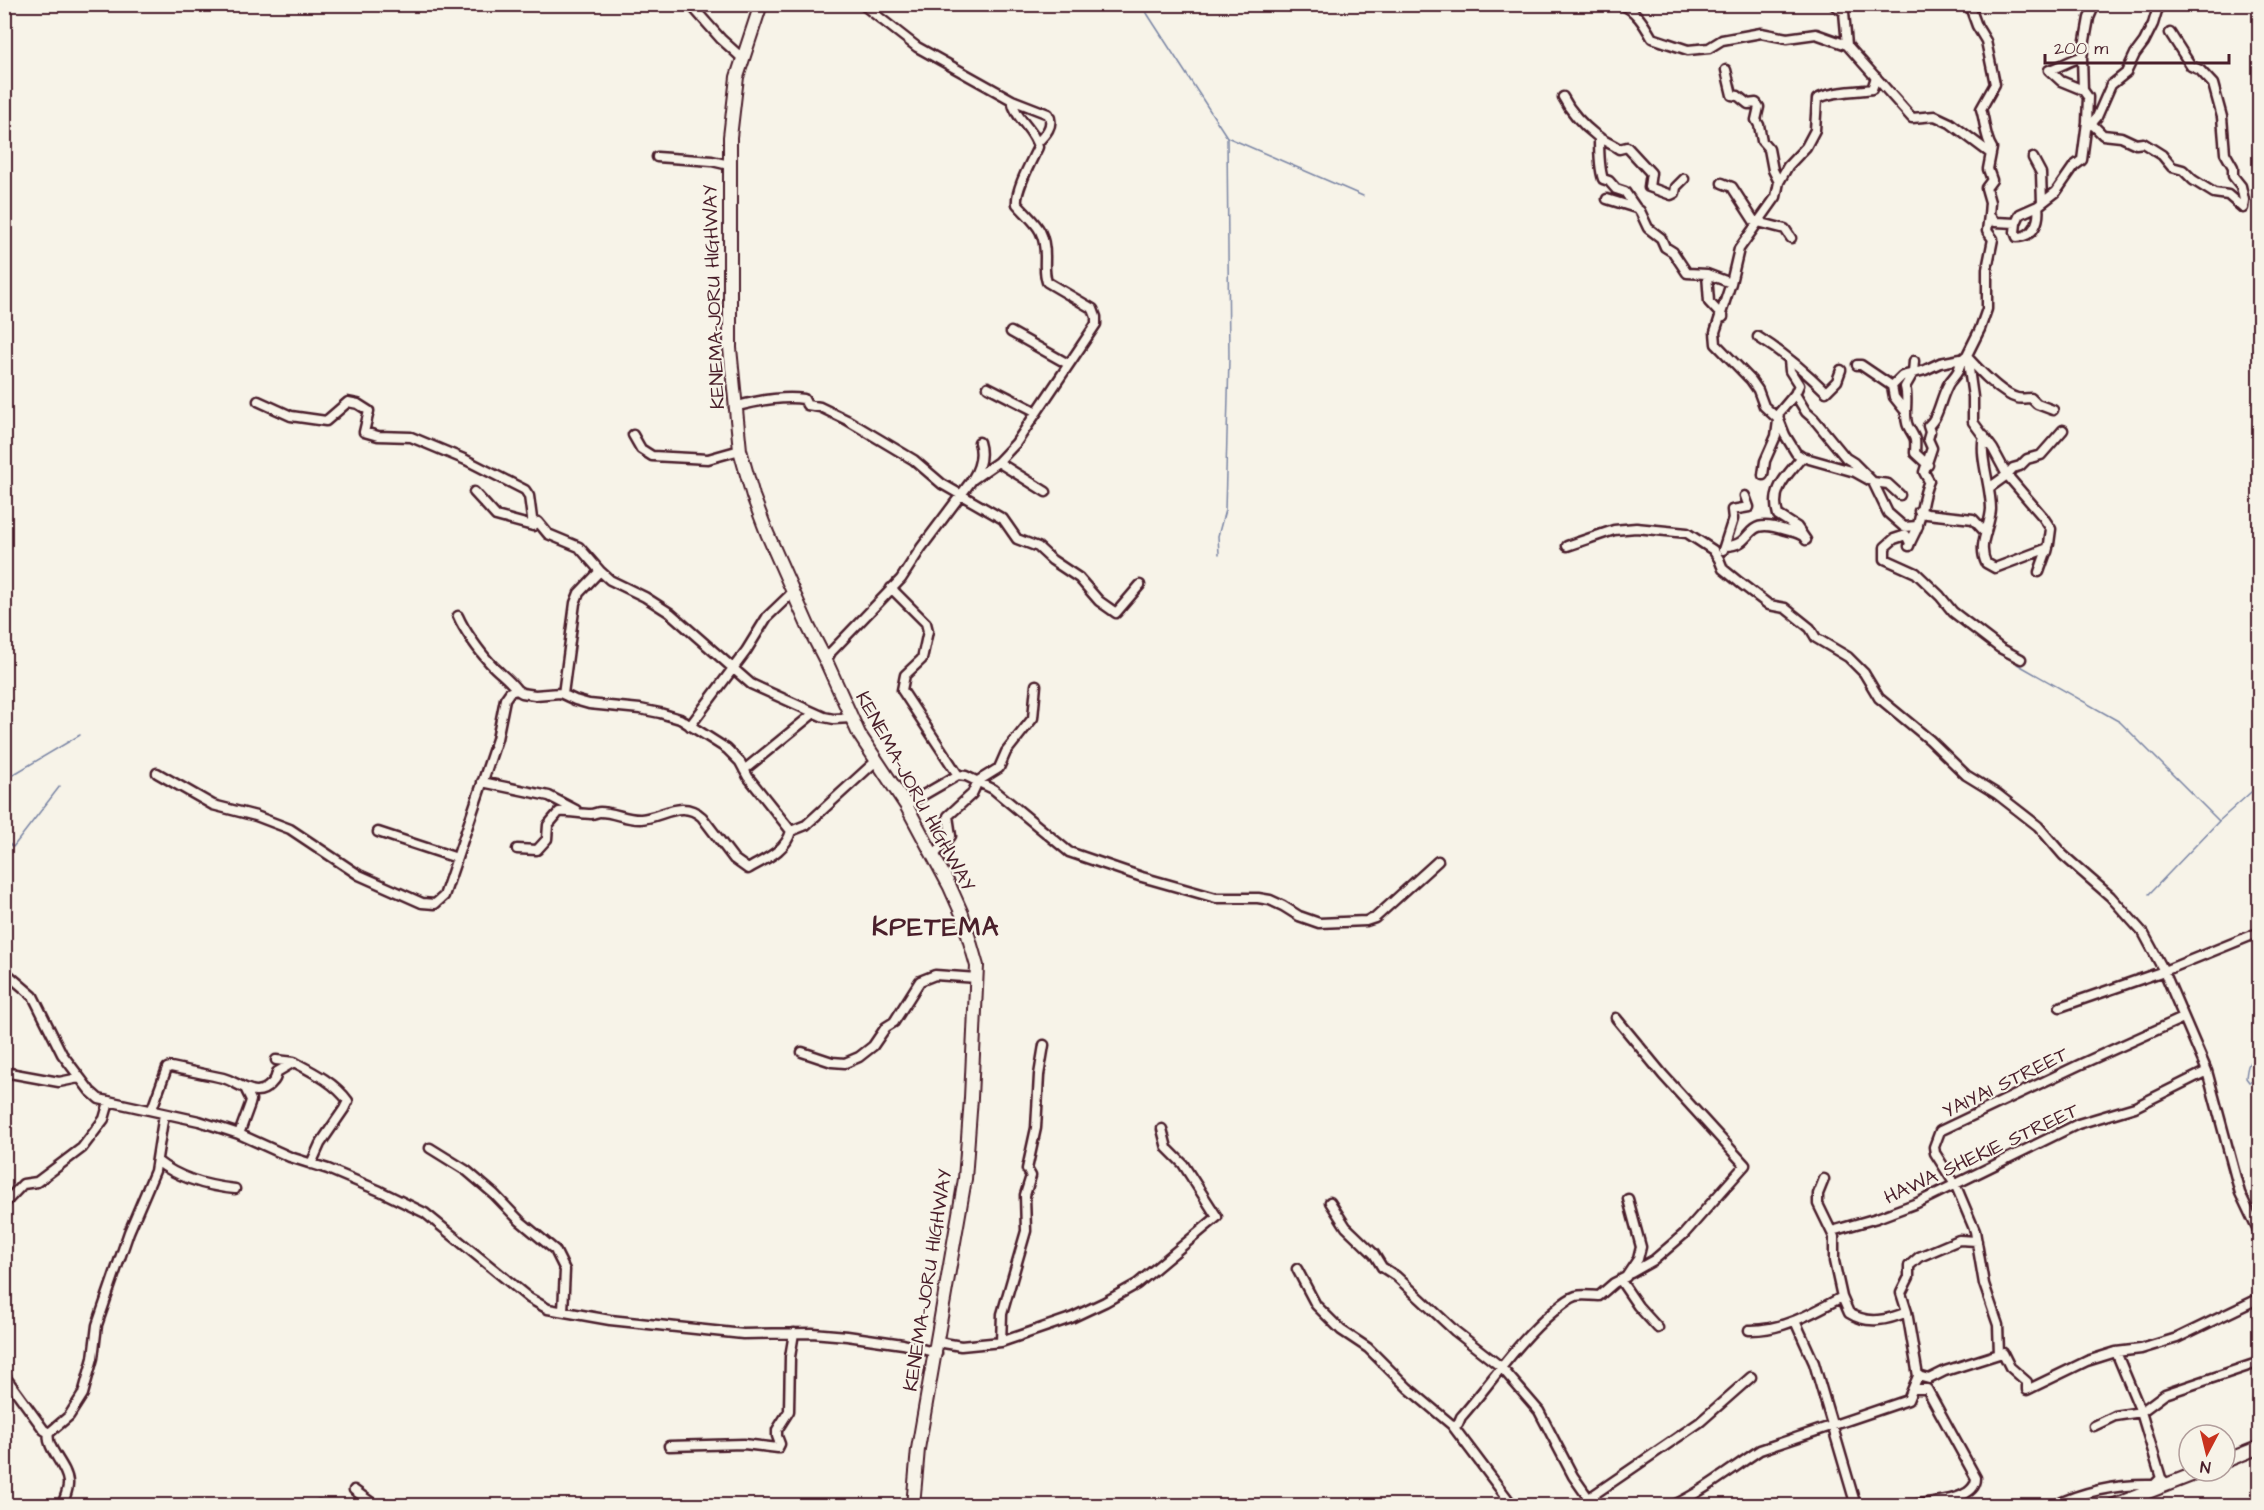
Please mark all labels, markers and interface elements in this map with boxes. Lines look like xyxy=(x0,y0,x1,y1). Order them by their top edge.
scale bar xyxy=(2045,27,2230,65)
text: 200 m xyxy=(2054,36,2108,61)
street label: KENEMA-JORU HIGHWAY xyxy=(696,184,732,410)
street label: KENEMA-JORU HIGHWAY xyxy=(848,686,982,897)
district label: KPETEMA xyxy=(872,909,1000,945)
street label: YAIYAI STREET xyxy=(1938,1040,2074,1125)
street label: HAWA SHEKIE STREET xyxy=(1879,1096,2084,1211)
street label: KENEMA-JORU HIGHWAY xyxy=(897,1167,959,1393)
north arrow xyxy=(2177,1423,2237,1483)
text: N xyxy=(2199,1455,2212,1478)

